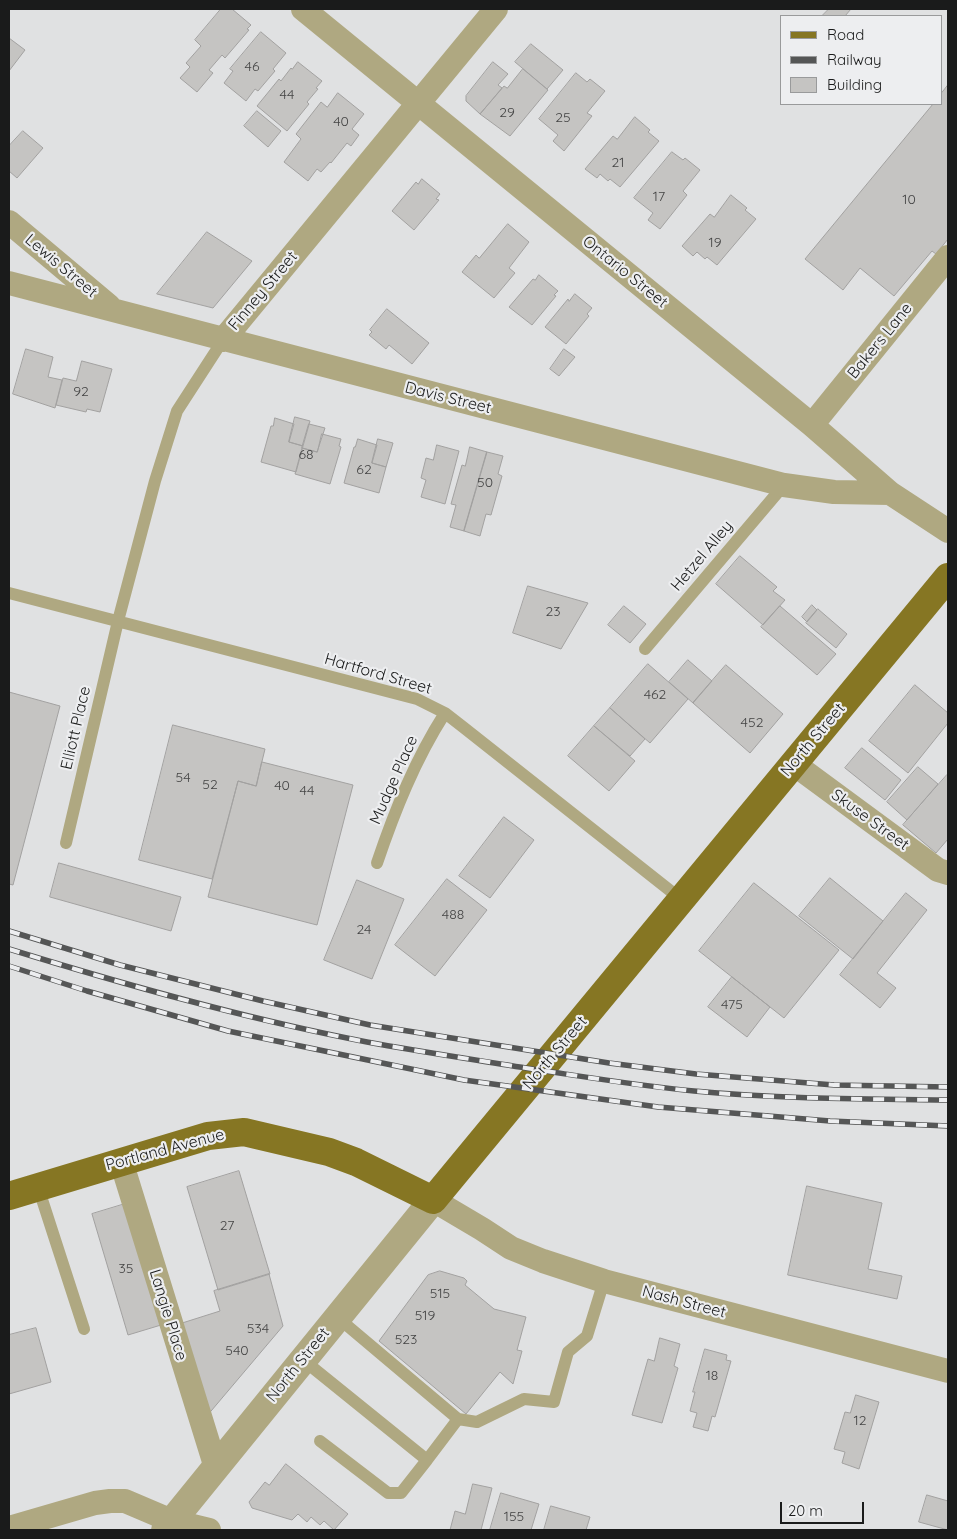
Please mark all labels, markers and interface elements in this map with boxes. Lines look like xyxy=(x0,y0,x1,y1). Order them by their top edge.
legend xyxy=(780,15,942,105)
text: Road xyxy=(827,25,864,44)
text: Railway xyxy=(827,50,882,69)
house number: 46 xyxy=(245,59,259,75)
text: Building xyxy=(827,75,882,94)
house number: 44 xyxy=(280,87,294,103)
house number: 29 xyxy=(499,105,515,121)
house number: 25 xyxy=(555,110,571,126)
house number: 40 xyxy=(333,114,349,130)
house number: 21 xyxy=(612,155,624,171)
house number: 17 xyxy=(653,189,665,205)
house number: 10 xyxy=(902,192,916,208)
street label: Lewis Street xyxy=(21,230,101,302)
street label: Ontario Street xyxy=(579,232,671,312)
house number: 19 xyxy=(709,235,721,251)
street label: Finney Street xyxy=(224,248,302,334)
street label: Bakers Lane xyxy=(844,299,916,383)
street label: Davis Street xyxy=(403,378,493,418)
house number: 92 xyxy=(73,384,89,400)
house number: 68 xyxy=(298,447,314,463)
house number: 62 xyxy=(356,462,372,478)
house number: 50 xyxy=(477,475,493,491)
street label: Hetzel Alley xyxy=(667,517,737,595)
house number: 23 xyxy=(545,604,561,620)
street label: Hartford Street xyxy=(322,649,434,699)
street label: Elliott Place xyxy=(57,684,95,772)
house number: 462 xyxy=(644,687,666,703)
street label: North Street xyxy=(777,699,849,781)
house number: 452 xyxy=(741,715,763,731)
street label: Mudge Place xyxy=(366,733,422,827)
house number: 54 xyxy=(175,770,191,786)
house number: 52 xyxy=(202,777,218,793)
house number: 40 xyxy=(274,778,290,794)
house number: 44 xyxy=(300,783,314,799)
street label: Skuse Street xyxy=(827,785,913,855)
house number: 488 xyxy=(442,907,464,923)
house number: 24 xyxy=(357,922,371,938)
house number: 475 xyxy=(721,997,743,1013)
street label: North Street xyxy=(519,1012,591,1094)
street label: Portland Avenue xyxy=(104,1125,226,1175)
house number: 27 xyxy=(220,1218,234,1234)
house number: 35 xyxy=(119,1261,133,1277)
street label: Langie Place xyxy=(145,1267,191,1363)
street label: Nash Street xyxy=(640,1282,728,1322)
house number: 515 xyxy=(430,1286,450,1302)
house number: 519 xyxy=(415,1308,435,1324)
house number: 534 xyxy=(247,1321,269,1337)
street label: North Street xyxy=(262,1324,334,1406)
house number: 523 xyxy=(395,1332,417,1348)
house number: 540 xyxy=(225,1343,249,1359)
house number: 18 xyxy=(706,1368,718,1384)
house number: 12 xyxy=(854,1413,866,1429)
scale bar xyxy=(782,1492,866,1524)
text: 20 m xyxy=(788,1501,823,1520)
house number: 155 xyxy=(504,1509,524,1525)

